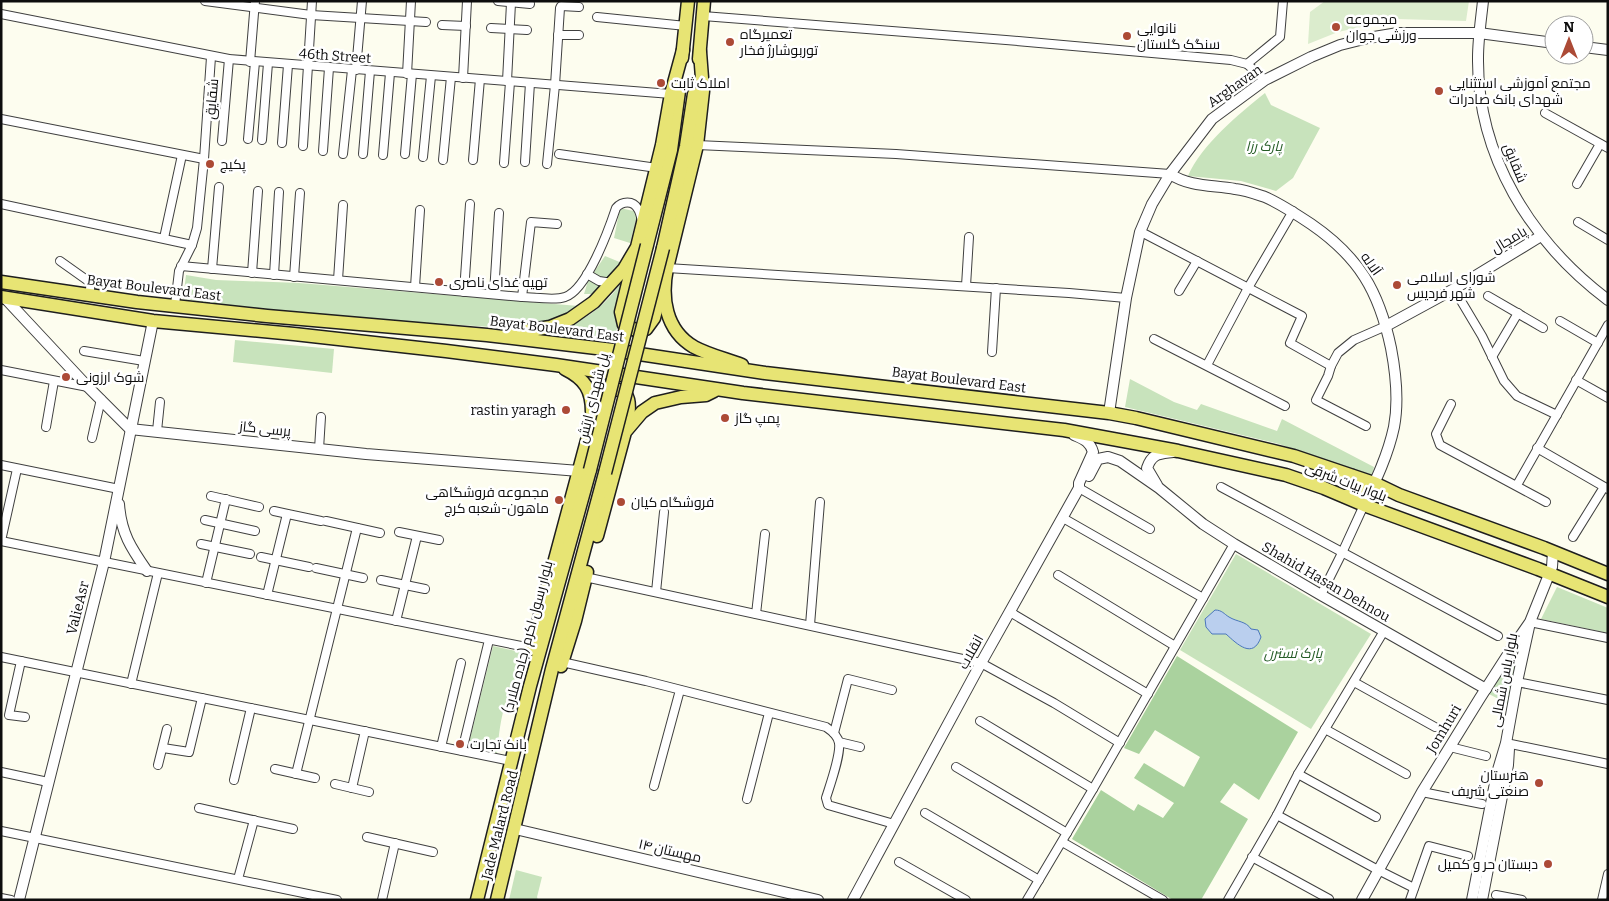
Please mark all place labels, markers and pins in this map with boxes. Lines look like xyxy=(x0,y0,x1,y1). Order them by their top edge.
place label: مجموعه ورزشی جوان xyxy=(1346,11,1417,44)
place label: نانوایی سنگک گلستان xyxy=(1137,20,1220,53)
marker: مجموعه ورزشی جوان xyxy=(1330,21,1342,33)
place label: تعمیرگاه توربوشارژ فخار xyxy=(739,26,818,59)
marker: نانوایی سنگک گلستان xyxy=(1121,30,1133,42)
marker: تعمیرگاه توربوشارژ فخار xyxy=(724,36,736,48)
place label: املاک ثابت xyxy=(671,75,730,92)
place label: مجتمع آموزشی استثنایی شهدای بانک صادرات xyxy=(1449,75,1591,108)
marker: املاک ثابت xyxy=(655,77,667,89)
marker: مجتمع آموزشی استثنایی شهدای بانک صادرات xyxy=(1433,85,1445,97)
place label: پکیج xyxy=(220,156,246,174)
marker: پکیج xyxy=(204,158,216,170)
place label: شورای اسلامی شهر فردیس xyxy=(1407,269,1496,302)
place label: تهیه غذای ناصری xyxy=(449,274,548,291)
marker: تهیه غذای ناصری xyxy=(433,276,445,288)
marker: شورای اسلامی شهر فردیس xyxy=(1391,279,1403,291)
place label: شوک ارزونی xyxy=(76,369,144,386)
marker: شوک ارزونی xyxy=(60,371,72,383)
place label: rastin yaragh xyxy=(470,402,556,419)
marker: rastin yaragh xyxy=(560,404,572,416)
place label: پمپ گاز xyxy=(734,410,780,428)
marker: پمپ گاز xyxy=(719,412,731,424)
place label: مجموعه فروشگاهی ماهون-شعبه کرج xyxy=(425,484,549,517)
marker: مجموعه فروشگاهی ماهون-شعبه کرج xyxy=(553,494,565,506)
place label: فروشگاه کیان xyxy=(631,494,714,511)
marker: فروشگاه کیان xyxy=(615,496,627,508)
place label: بانک تجارت xyxy=(470,736,527,753)
marker: بانک تجارت xyxy=(454,738,466,750)
place label: هنرستان صنعتی شریف xyxy=(1451,767,1529,800)
marker: هنرستان صنعتی شریف xyxy=(1533,777,1545,789)
place label: دبستان حر و کمیل xyxy=(1438,856,1538,873)
marker: دبستان حر و کمیل xyxy=(1542,858,1554,870)

